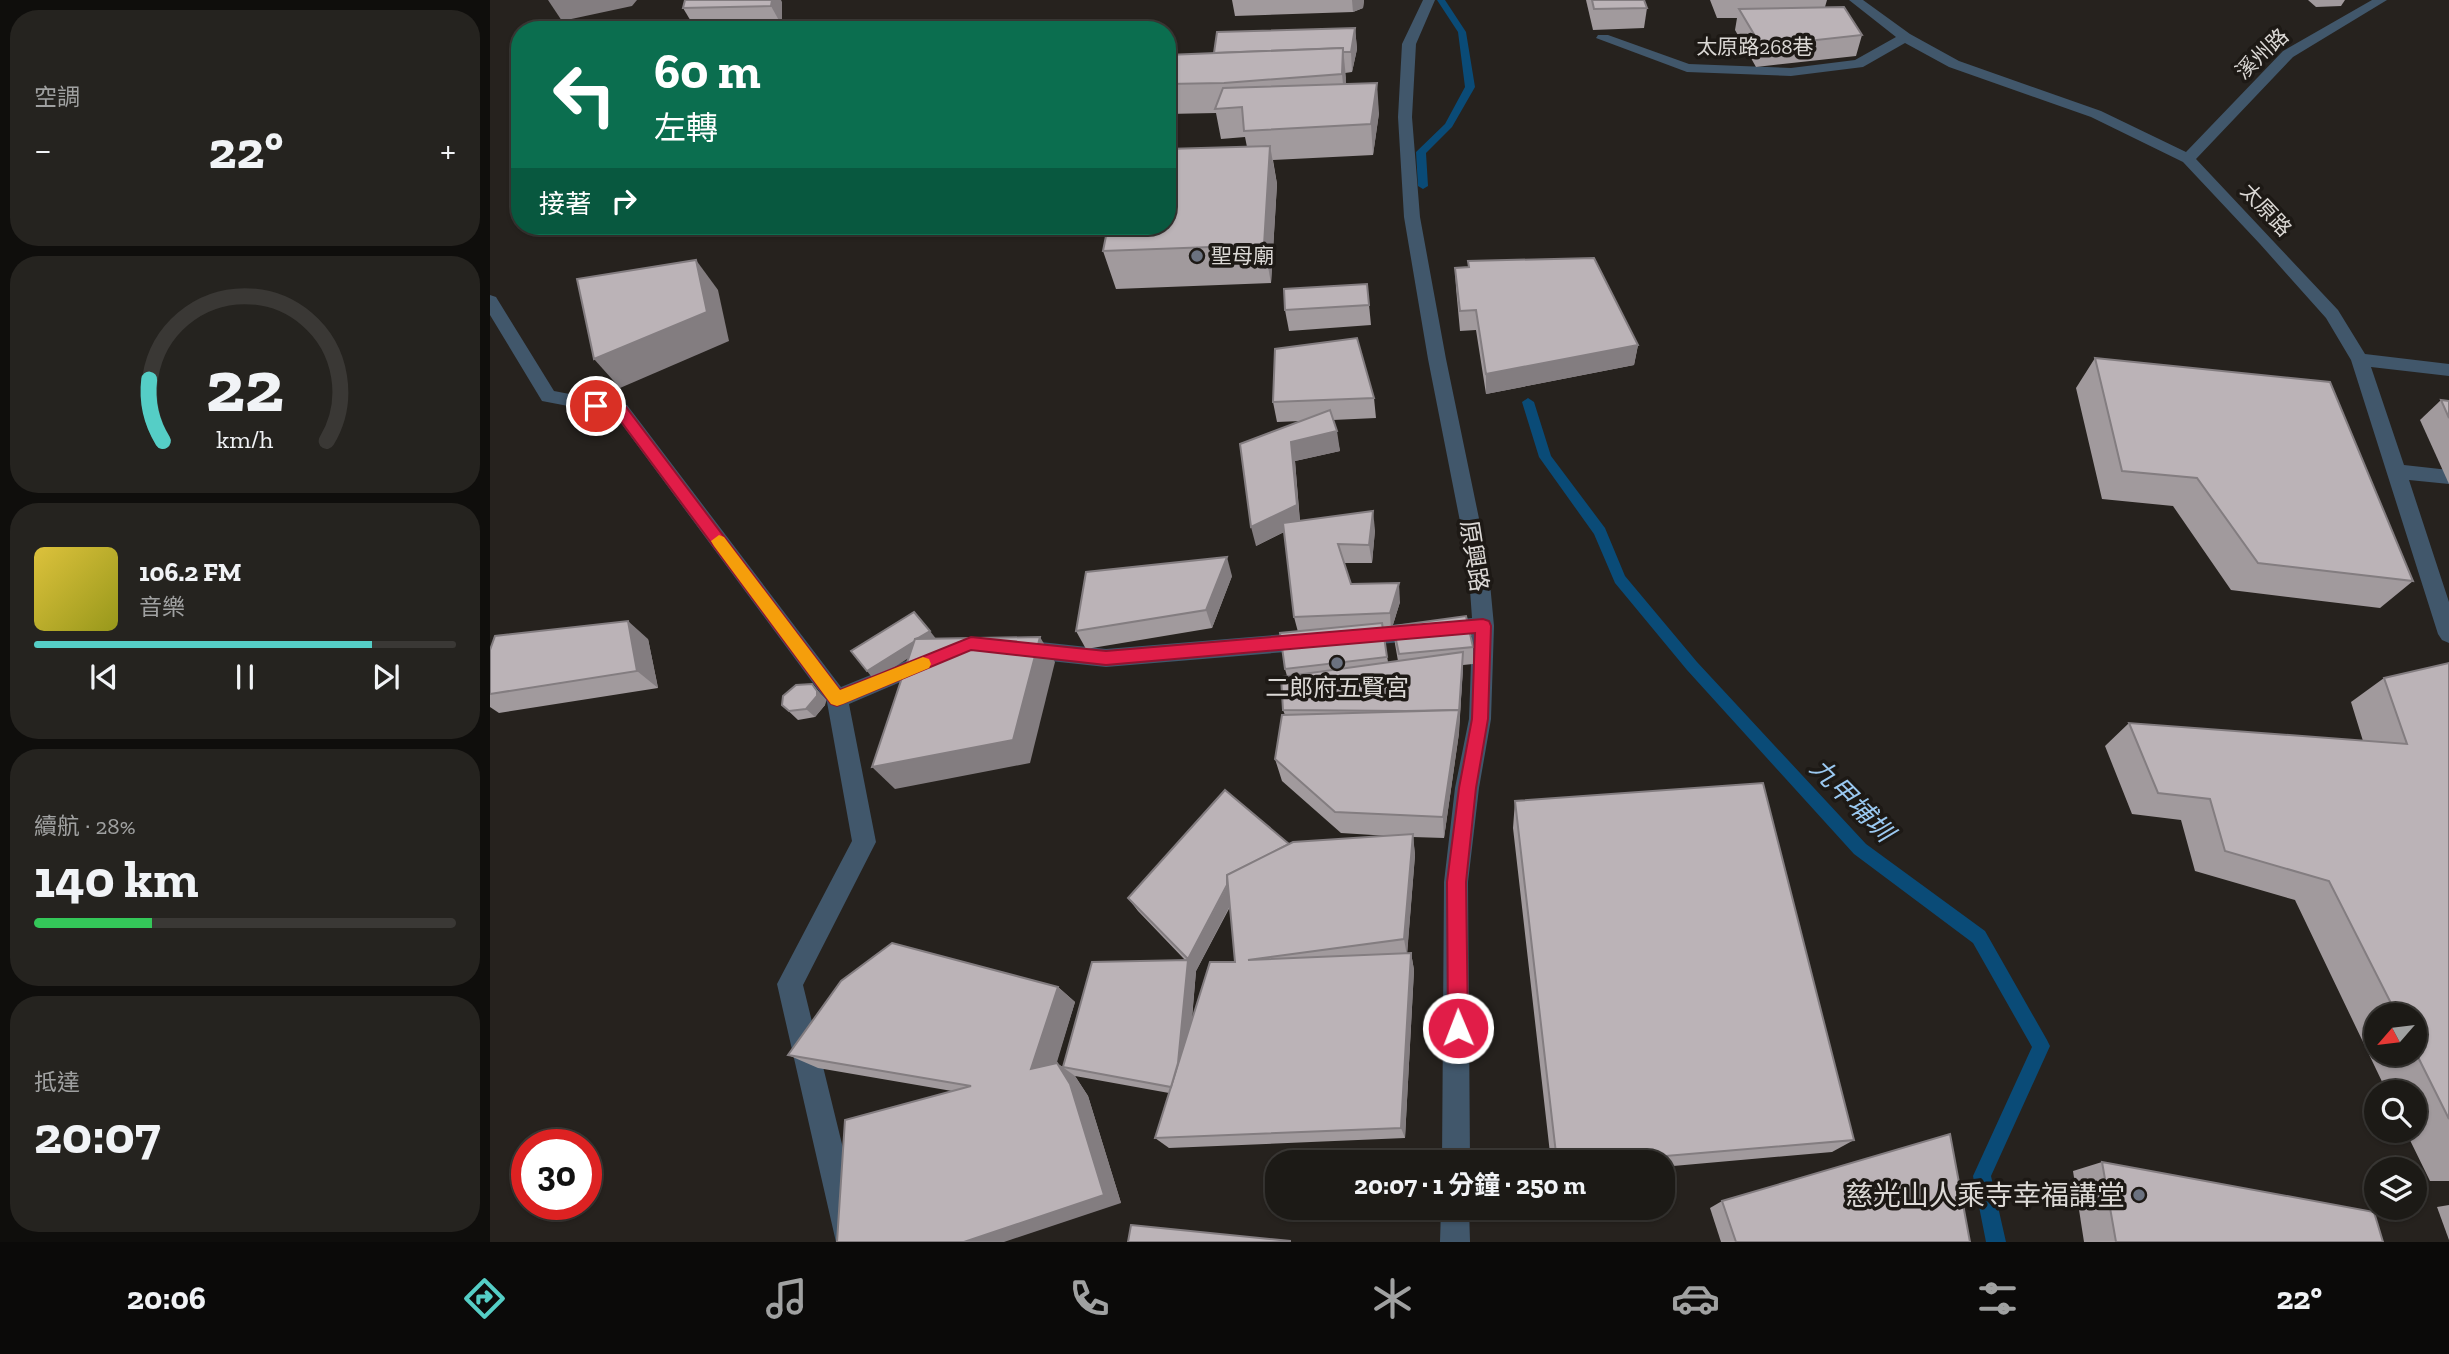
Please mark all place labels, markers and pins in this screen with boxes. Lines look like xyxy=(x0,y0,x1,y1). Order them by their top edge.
place label: 聖母廟 xyxy=(1211,243,1274,268)
marker: 聖母廟 xyxy=(1189,248,1205,264)
pin xyxy=(566,376,626,436)
marker: 二郎府五賢宮 xyxy=(1329,655,1345,671)
place label: 二郎府五賢宮 xyxy=(1265,673,1409,702)
place label: 慈光山人乘寺幸福講堂 xyxy=(1845,1179,2125,1212)
marker: 慈光山人乘寺幸福講堂 xyxy=(2131,1187,2147,1203)

